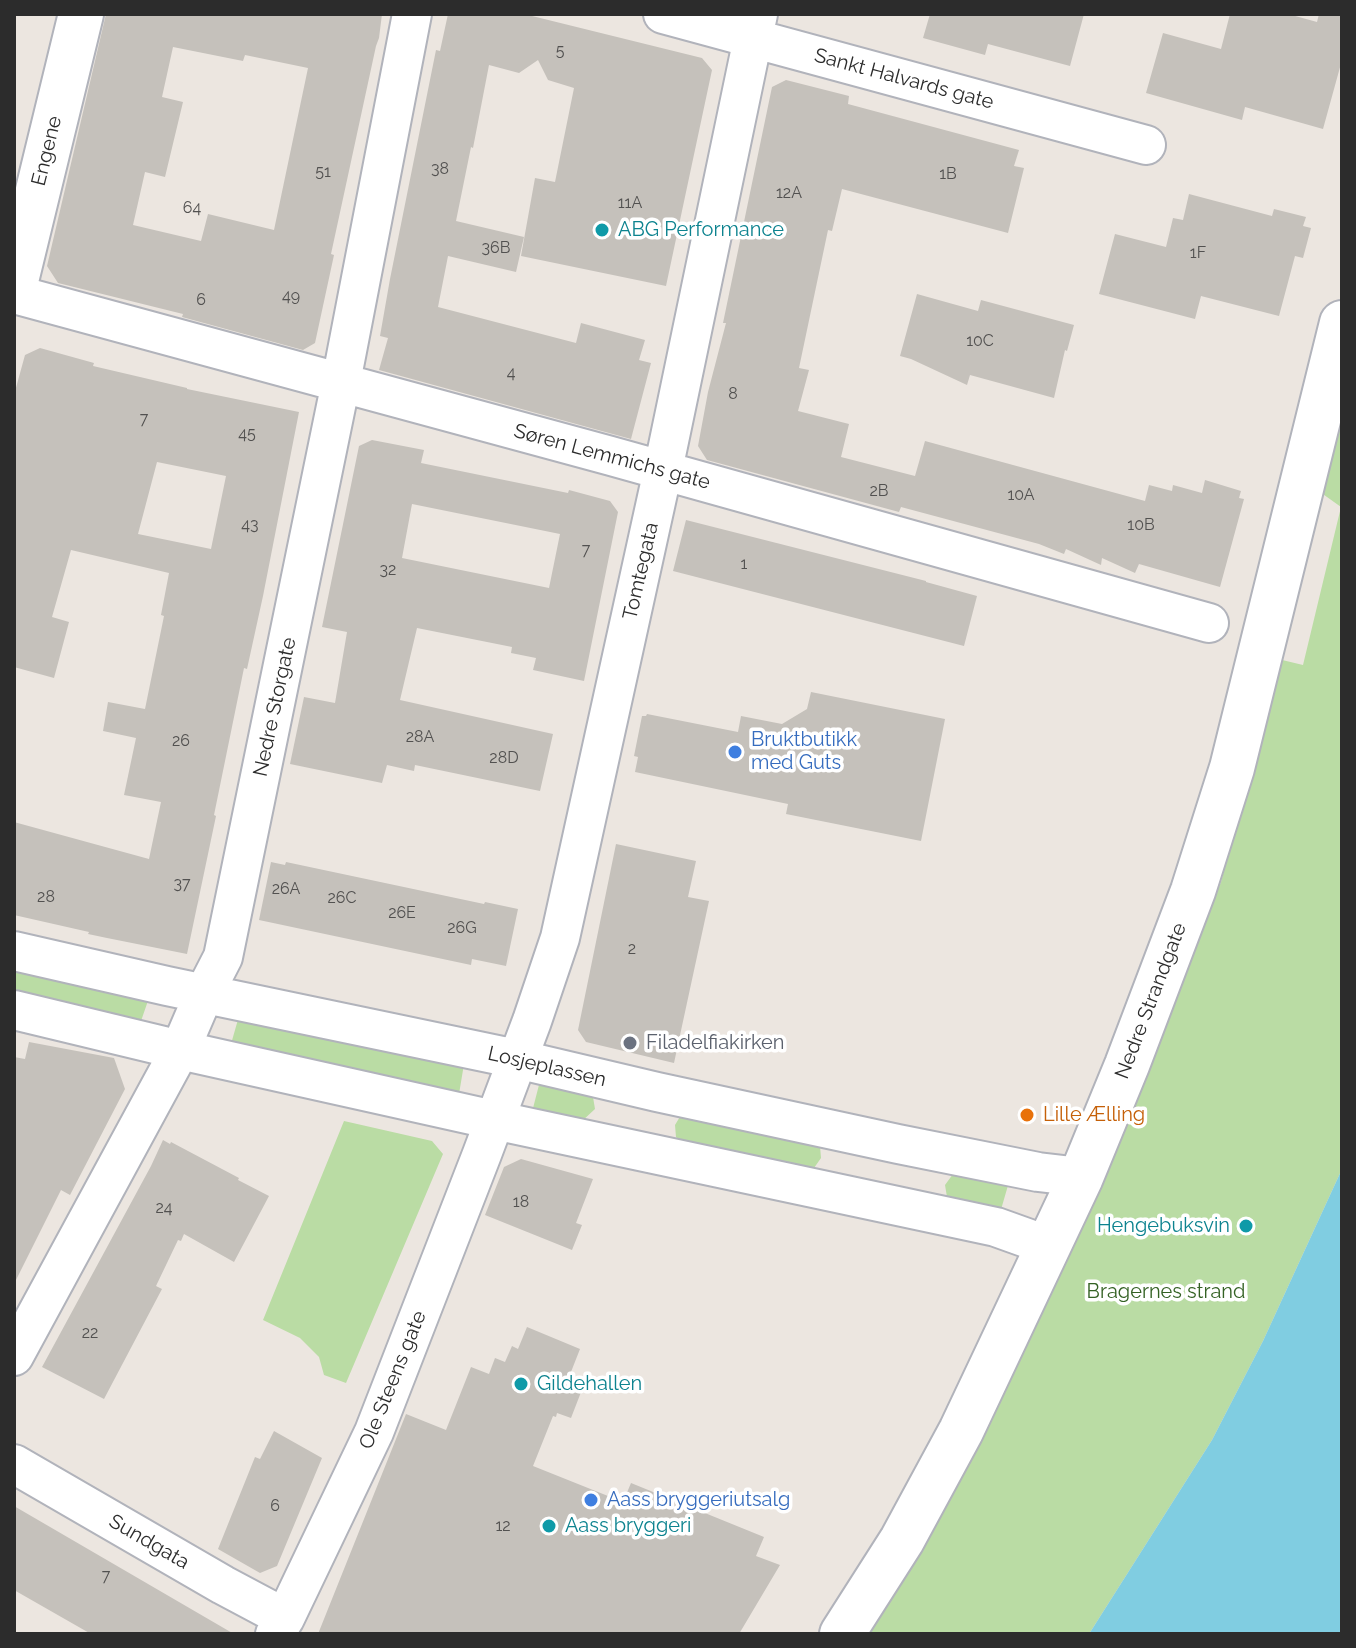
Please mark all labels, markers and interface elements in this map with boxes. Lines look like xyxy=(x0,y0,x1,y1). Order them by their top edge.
house number: 5 xyxy=(556,41,564,61)
street label: Sankt Halvards gate xyxy=(812,44,996,114)
street label: Engene xyxy=(27,114,67,188)
house number: 38 xyxy=(431,159,449,179)
house number: 51 xyxy=(315,162,331,182)
house number: 1B xyxy=(939,164,957,184)
house number: 12A xyxy=(776,183,802,203)
house number: 11A xyxy=(618,193,642,213)
house number: 64 xyxy=(183,198,201,218)
place label: ABG Performance xyxy=(618,218,784,242)
marker: ABG Performance xyxy=(593,221,611,239)
house number: 36B xyxy=(482,238,510,258)
house number: 1F xyxy=(1190,243,1206,263)
house number: 49 xyxy=(282,286,300,306)
house number: 6 xyxy=(196,290,206,310)
house number: 10C xyxy=(966,331,994,351)
house number: 4 xyxy=(507,363,515,383)
house number: 8 xyxy=(728,384,738,404)
house number: 7 xyxy=(140,409,148,429)
street label: Søren Lemmichs gate xyxy=(511,419,713,495)
house number: 45 xyxy=(238,424,256,444)
house number: 2B xyxy=(870,481,888,501)
house number: 10A xyxy=(1007,485,1035,505)
house number: 43 xyxy=(241,515,259,535)
house number: 10B xyxy=(1127,515,1155,535)
street label: Tomtegata xyxy=(618,520,664,622)
house number: 7 xyxy=(582,540,590,560)
house number: 1 xyxy=(741,554,747,574)
house number: 32 xyxy=(380,560,396,580)
street label: Nedre Storgate xyxy=(249,635,301,779)
house number: 28A xyxy=(406,727,434,747)
place label: Bruktbutikk med Guts xyxy=(751,728,857,775)
house number: 26 xyxy=(172,731,190,751)
marker: Bruktbutikk med Guts xyxy=(726,743,744,761)
house number: 28D xyxy=(489,748,519,768)
house number: 37 xyxy=(173,874,191,894)
house number: 26A xyxy=(272,879,300,899)
house number: 28 xyxy=(37,887,55,907)
house number: 26C xyxy=(328,888,356,908)
house number: 26E xyxy=(388,903,416,923)
house number: 26G xyxy=(447,918,477,938)
street label: Nedre Strandgate xyxy=(1110,920,1192,1082)
house number: 2 xyxy=(628,939,636,959)
place label: Filadelfiakirken xyxy=(646,1031,785,1055)
marker: Filadelfiakirken xyxy=(621,1034,639,1052)
street label: Losjeplassen xyxy=(486,1042,608,1092)
place label: Lille Ælling xyxy=(1043,1103,1145,1127)
marker: Lille Ælling xyxy=(1018,1106,1036,1124)
house number: 18 xyxy=(513,1192,529,1212)
house number: 24 xyxy=(155,1198,173,1218)
place label: Hengebuksvin xyxy=(1097,1214,1230,1238)
marker: Hengebuksvin xyxy=(1237,1217,1255,1235)
park label: Bragernes strand xyxy=(1087,1280,1245,1304)
street label: Ole Steens gate xyxy=(354,1307,432,1453)
house number: 22 xyxy=(82,1323,98,1343)
place label: Gildehallen xyxy=(537,1372,642,1396)
marker: Gildehallen xyxy=(512,1375,530,1393)
place label: Aass bryggeriutsalg xyxy=(607,1488,790,1512)
marker: Aass bryggeriutsalg xyxy=(582,1491,600,1509)
house number: 6 xyxy=(270,1496,280,1516)
street label: Sundgata xyxy=(105,1509,193,1575)
place label: Aass bryggeri xyxy=(565,1514,691,1538)
house number: 12 xyxy=(495,1516,511,1536)
marker: Aass bryggeri xyxy=(540,1517,558,1535)
house number: 7 xyxy=(102,1566,110,1586)

